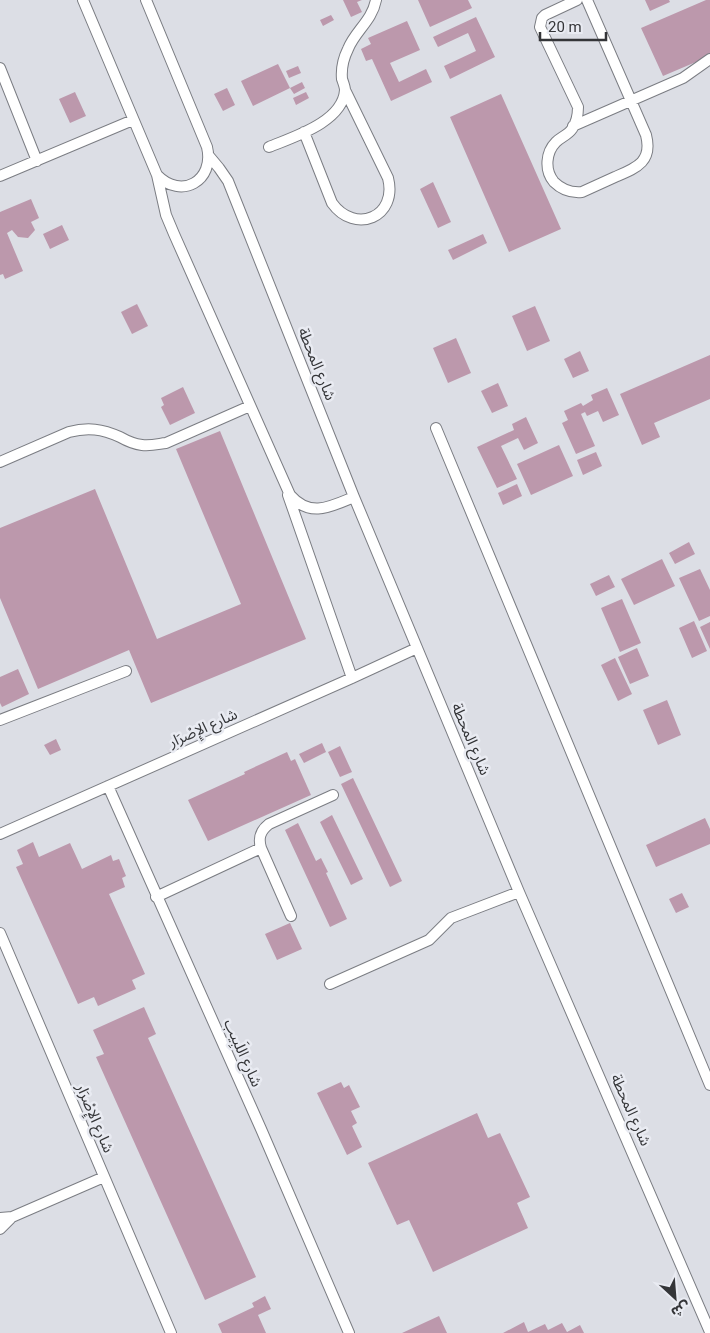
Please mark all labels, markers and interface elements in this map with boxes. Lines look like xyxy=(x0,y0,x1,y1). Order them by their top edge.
scale bar xyxy=(540,10,606,42)
text: 20 m xyxy=(548,18,582,36)
street label: شارع المحطة xyxy=(292,325,340,404)
street label: شارع المحطة xyxy=(445,700,494,779)
street label: شارع الإِصْرَار xyxy=(165,705,242,754)
street label: شارع اللَبِيب xyxy=(217,1016,267,1091)
street label: شارع المحطة xyxy=(604,1071,655,1150)
street label: شارع الإِصْرَار xyxy=(69,1080,118,1157)
north arrow xyxy=(650,1273,700,1323)
text: ش xyxy=(669,1298,693,1321)

